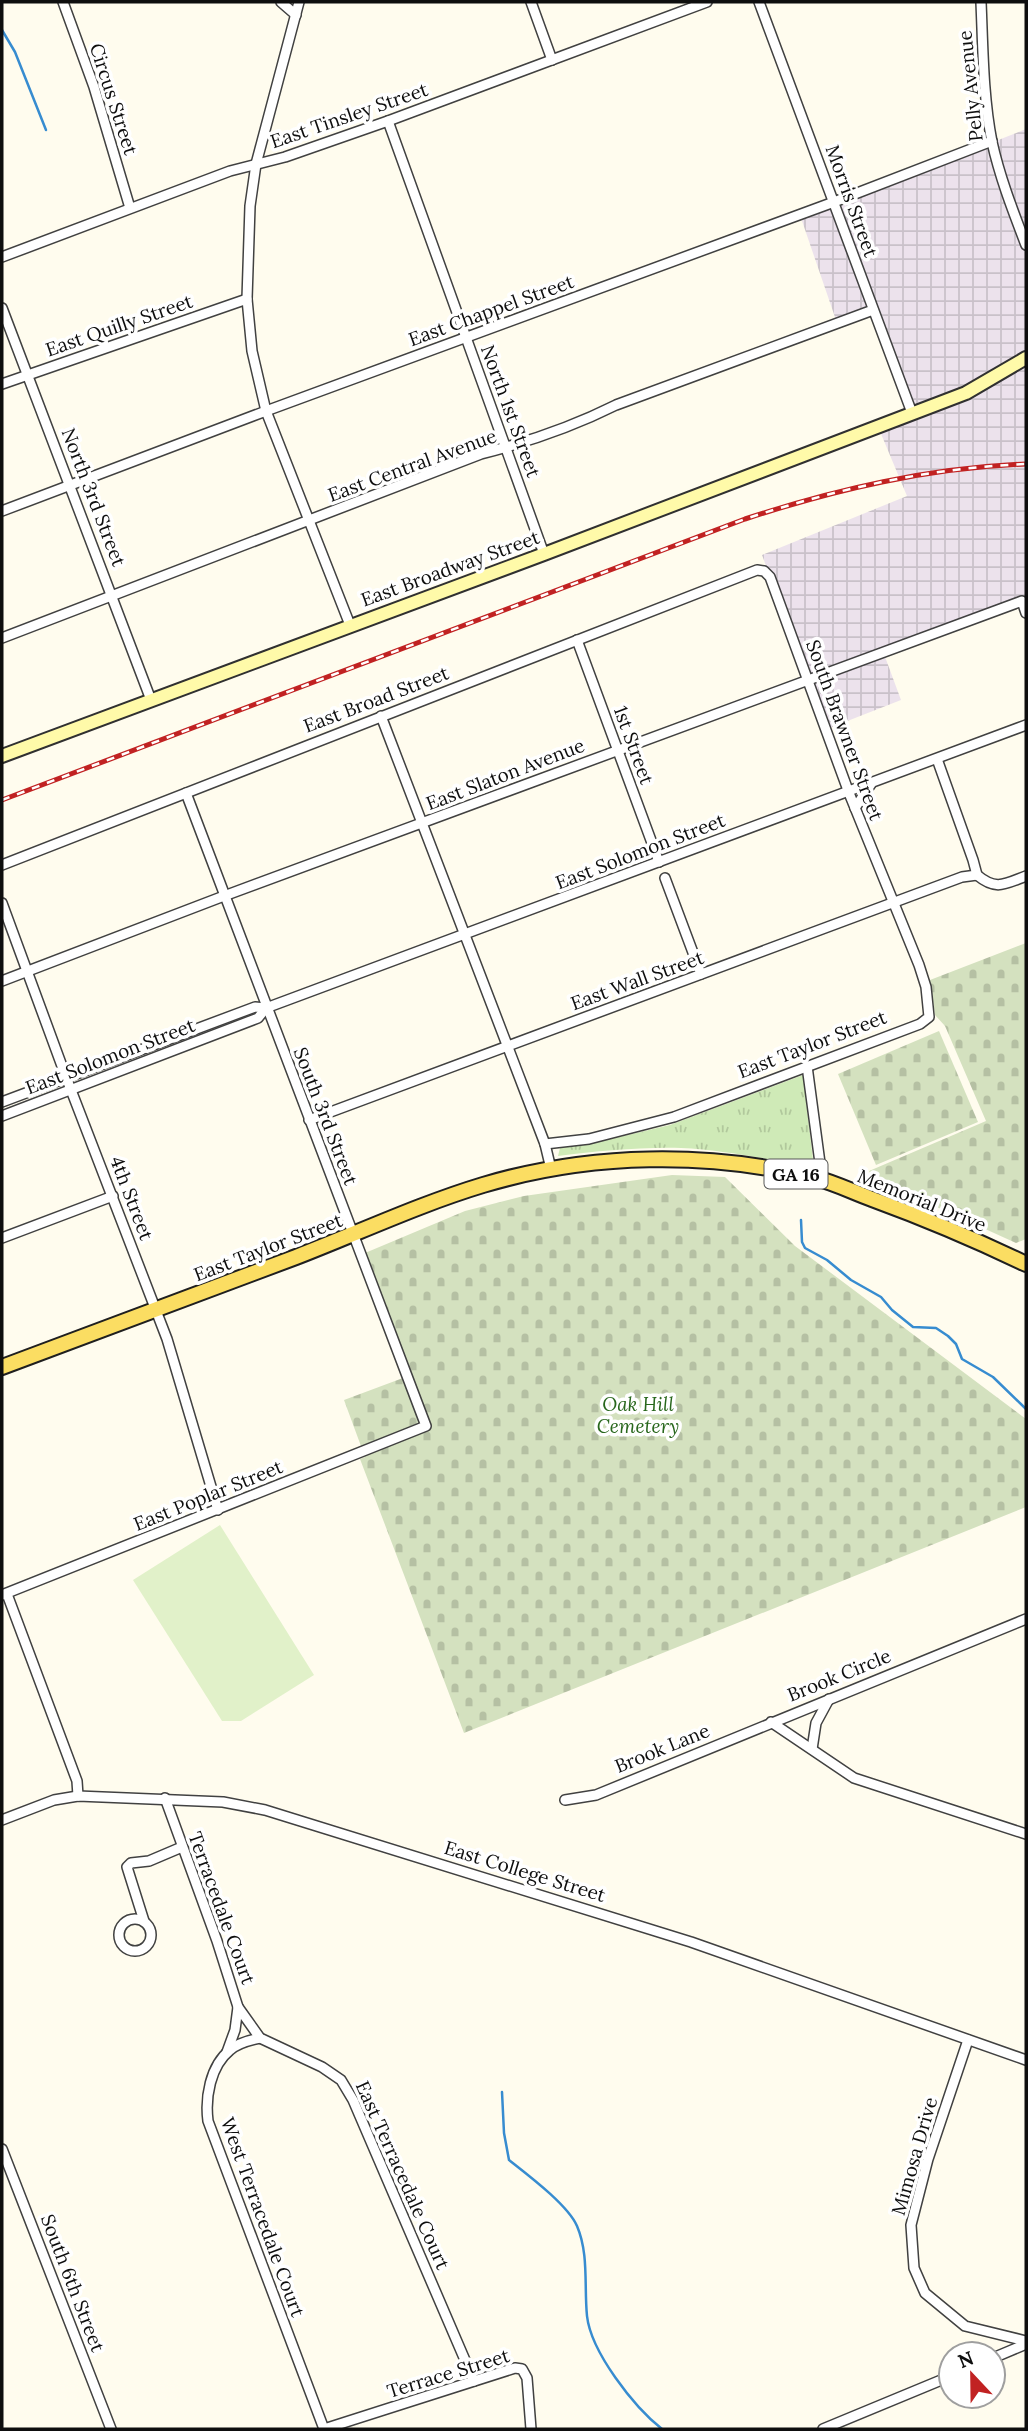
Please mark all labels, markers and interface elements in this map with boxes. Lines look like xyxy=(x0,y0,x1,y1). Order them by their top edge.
street label: Pelly Avenue xyxy=(952,29,988,143)
street label: Circus Street xyxy=(85,40,144,158)
street label: East Tinsley Street xyxy=(267,77,431,153)
street label: Morris Street xyxy=(821,142,884,261)
street label: East Chappel Street xyxy=(405,269,578,351)
street label: East Quilly Street xyxy=(42,288,196,361)
street label: North 1st Street xyxy=(476,341,546,481)
street label: East Central Avenue xyxy=(324,423,500,507)
street label: North 3rd Street xyxy=(57,424,132,570)
street label: East Broadway Street xyxy=(357,524,543,611)
street label: South Brawner Street xyxy=(801,636,889,824)
street label: East Broad Street xyxy=(300,660,453,738)
street label: 1st Street xyxy=(609,702,660,788)
street label: East Slaton Avenue xyxy=(422,733,588,815)
street label: East Solomon Street xyxy=(552,807,729,894)
street label: East Wall Street xyxy=(567,945,707,1015)
street label: East Taylor Street xyxy=(734,1004,890,1083)
street label: East Solomon Street xyxy=(22,1012,199,1099)
street label: South 3rd Street xyxy=(289,1044,364,1189)
street label: 4th Street xyxy=(105,1153,159,1244)
road number: GA 16 xyxy=(764,1160,828,1189)
street label: Memorial Drive xyxy=(854,1163,990,1237)
street label: East Taylor Street xyxy=(190,1207,346,1286)
park label: Oak Hill Cemetery xyxy=(597,1392,679,1438)
street label: East Poplar Street xyxy=(130,1454,287,1536)
street label: Brook Circle xyxy=(784,1643,894,1707)
street label: Brook Lane xyxy=(611,1718,713,1778)
street label: Terracedale Court xyxy=(183,1828,261,1988)
street label: East College Street xyxy=(441,1835,609,1907)
street label: East Terracedale Court xyxy=(351,2077,456,2274)
street label: Mimosa Drive xyxy=(886,2094,942,2218)
street label: West Terracedale Court xyxy=(216,2114,311,2321)
street label: South 6th Street xyxy=(36,2211,111,2356)
north arrow xyxy=(937,2340,1007,2410)
street label: Terrace Street xyxy=(384,2343,513,2403)
text: N xyxy=(954,2345,977,2373)

